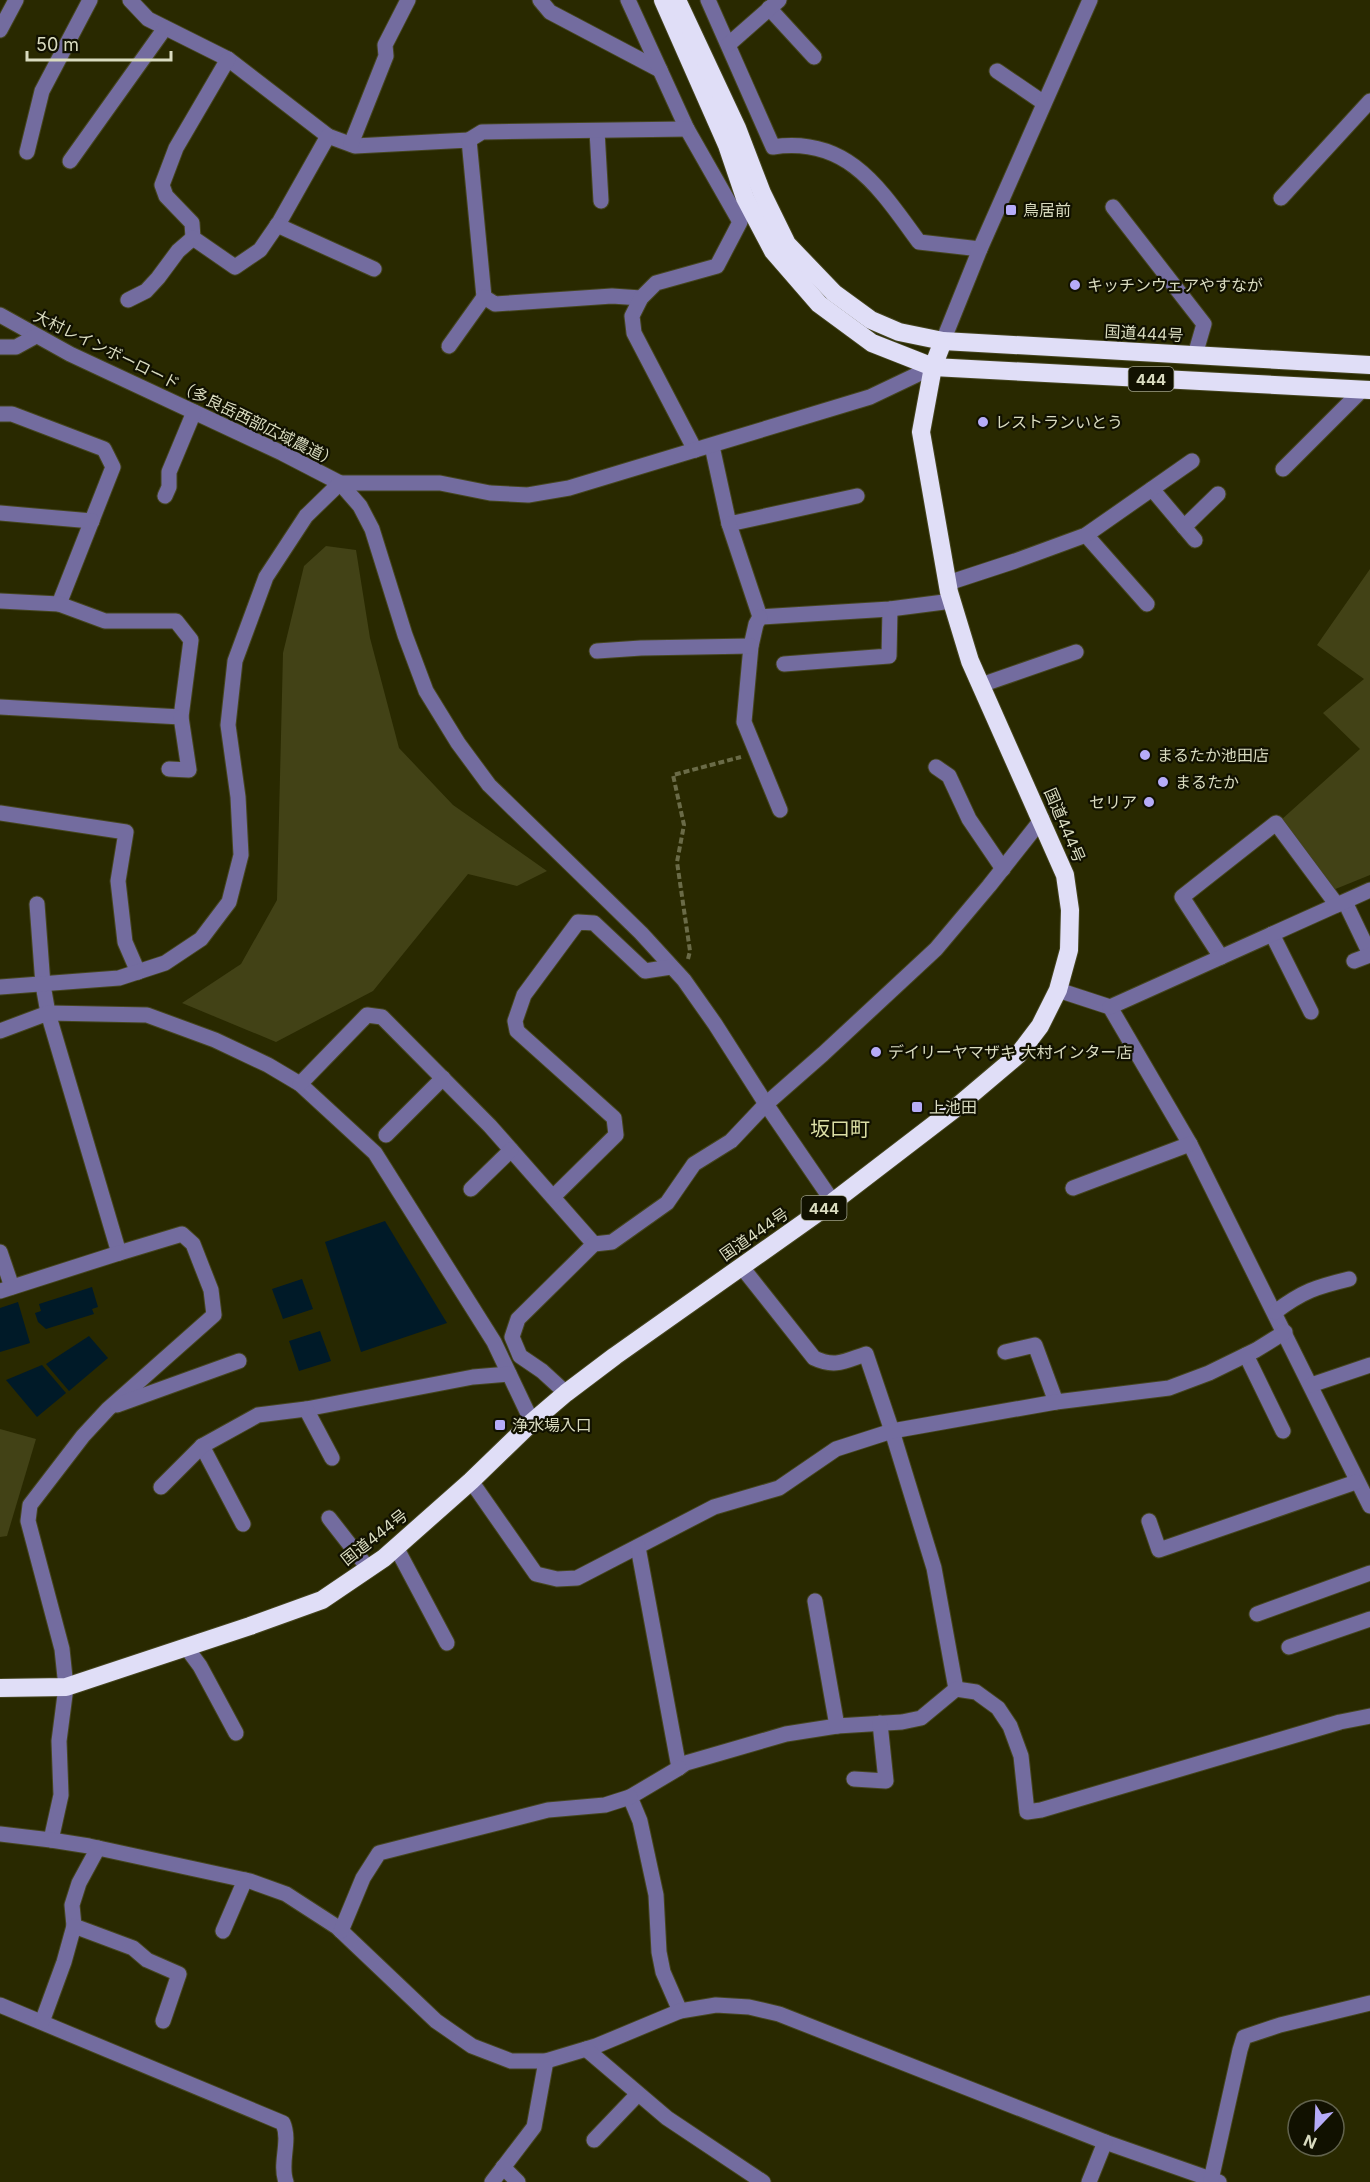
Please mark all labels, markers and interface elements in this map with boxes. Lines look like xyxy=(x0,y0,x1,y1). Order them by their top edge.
scale bar xyxy=(27,24,171,62)
text: 50 m xyxy=(36,34,79,55)
place label: 鳥居前 xyxy=(1023,200,1071,220)
marker: 鳥居前 xyxy=(1004,203,1018,217)
place label: キッチンウェアやすなが xyxy=(1087,275,1263,295)
marker: キッチンウェアやすなが xyxy=(1068,278,1082,292)
street label: 大村レインボーロード（多良岳西部広域農道） xyxy=(31,305,341,471)
street label: 国道444号 xyxy=(1104,321,1184,345)
road number: 444 xyxy=(1128,367,1174,391)
place label: レストランいとう xyxy=(995,412,1123,432)
marker: レストランいとう xyxy=(976,415,990,429)
place label: まるたか池田店 xyxy=(1157,745,1269,765)
marker: まるたか池田店 xyxy=(1138,748,1152,762)
place label: まるたか xyxy=(1175,772,1239,792)
marker: まるたか xyxy=(1156,775,1170,789)
street label: 国道444号 xyxy=(1040,785,1090,865)
place label: セリア xyxy=(1089,792,1137,812)
marker: セリア xyxy=(1142,795,1156,809)
place label: デイリーヤマザキ 大村インター店 xyxy=(888,1042,1133,1062)
marker: デイリーヤマザキ 大村インター店 xyxy=(869,1045,883,1059)
place label: 上池田 xyxy=(929,1097,977,1117)
marker: 上池田 xyxy=(910,1100,924,1114)
district label: 坂口町 xyxy=(810,1117,870,1141)
road number: 444 xyxy=(802,1196,846,1220)
street label: 国道444号 xyxy=(716,1203,792,1265)
place label: 浄水場入口 xyxy=(512,1415,592,1435)
marker: 浄水場入口 xyxy=(493,1418,507,1432)
street label: 国道444号 xyxy=(337,1505,411,1569)
north arrow xyxy=(1286,2098,1346,2158)
text: N xyxy=(1301,2130,1320,2153)

